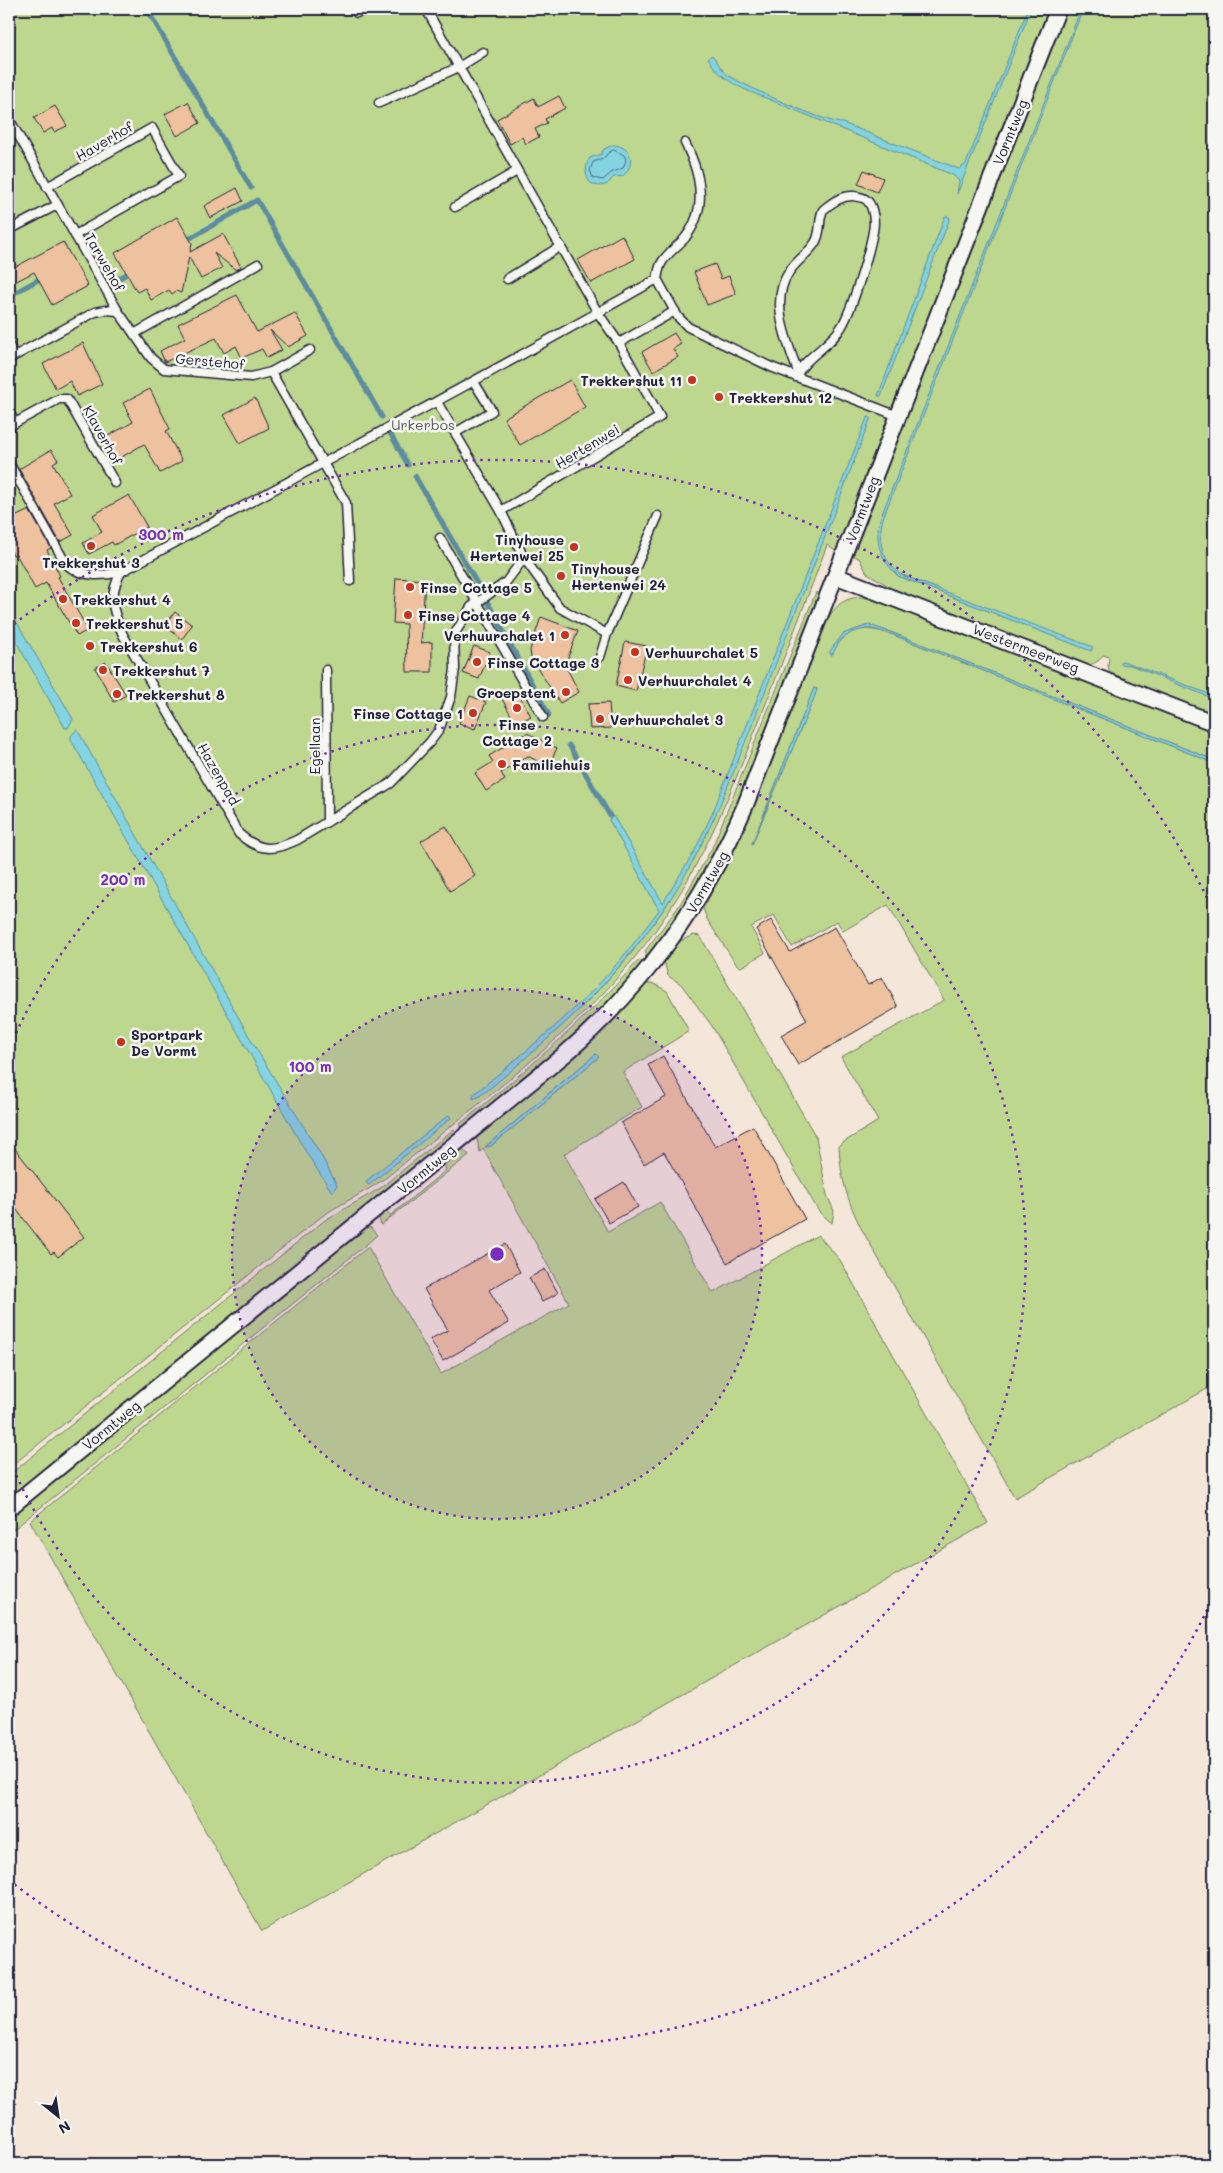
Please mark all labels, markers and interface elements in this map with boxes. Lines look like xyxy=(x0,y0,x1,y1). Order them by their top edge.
street label: Vormtweg xyxy=(988,96,1032,168)
street label: Haverhof xyxy=(72,117,137,165)
street label: Tarwehof xyxy=(81,229,130,295)
street label: Gerstehof xyxy=(175,349,246,374)
place label: Trekkershut 11 xyxy=(580,371,682,390)
marker: Trekkershut 11 xyxy=(686,374,698,386)
place label: Trekkershut 12 xyxy=(729,388,832,407)
marker: Trekkershut 12 xyxy=(713,391,725,403)
street label: Klaverhof xyxy=(79,402,127,469)
park label: Urkerbos xyxy=(391,415,455,434)
street label: Hertenwei xyxy=(551,419,623,473)
street label: Vormtweg xyxy=(841,473,883,545)
text: 300 m xyxy=(138,524,184,544)
place label: Tinyhouse Hertenwei 25 xyxy=(470,530,564,565)
marker: Trekkershut 3 xyxy=(85,540,97,552)
marker: Tinyhouse Hertenwei 25 xyxy=(568,541,580,553)
place label: Trekkershut 3 xyxy=(42,553,140,572)
place label: Tinyhouse Hertenwei 24 xyxy=(571,559,666,594)
marker: Tinyhouse Hertenwei 24 xyxy=(555,570,567,582)
place label: Finse Cottage 5 xyxy=(420,578,532,597)
marker: Finse Cottage 5 xyxy=(404,581,416,593)
place label: Trekkershut 4 xyxy=(73,590,171,609)
marker: Trekkershut 4 xyxy=(57,593,69,605)
place label: Finse Cottage 4 xyxy=(418,606,531,625)
marker: Finse Cottage 4 xyxy=(402,609,414,621)
place label: Trekkershut 5 xyxy=(86,614,183,633)
marker: Trekkershut 5 xyxy=(70,617,82,629)
street label: Westermeerweg xyxy=(970,619,1082,677)
place label: Verhuurchalet 1 xyxy=(444,626,555,645)
marker: Verhuurchalet 1 xyxy=(559,629,571,641)
place label: Trekkershut 6 xyxy=(100,637,198,656)
marker: Trekkershut 6 xyxy=(84,640,96,652)
place label: Verhuurchalet 5 xyxy=(645,643,758,662)
marker: Verhuurchalet 5 xyxy=(629,646,641,658)
place label: Finse Cottage 3 xyxy=(487,653,599,672)
marker: Finse Cottage 3 xyxy=(471,656,483,668)
place label: Trekkershut 7 xyxy=(113,661,210,680)
marker: Trekkershut 7 xyxy=(97,664,109,676)
place label: Verhuurchalet 4 xyxy=(638,671,752,690)
marker: Verhuurchalet 4 xyxy=(622,674,634,686)
place label: Groepstent xyxy=(476,683,556,702)
place label: Trekkershut 8 xyxy=(127,685,225,704)
marker: Groepstent xyxy=(560,686,572,698)
marker: Trekkershut 8 xyxy=(111,688,123,700)
marker: Finse Cottage 2 xyxy=(511,702,523,714)
place label: Finse Cottage 1 xyxy=(353,704,463,723)
marker: Finse Cottage 1 xyxy=(467,707,479,719)
place label: Verhuurchalet 3 xyxy=(610,710,723,729)
marker: Verhuurchalet 3 xyxy=(594,713,606,725)
place label: Finse Cottage 2 xyxy=(482,715,552,750)
street label: Egellaan xyxy=(305,717,324,775)
street label: Hazenpad xyxy=(193,739,245,809)
place label: Familiehuis xyxy=(512,755,590,774)
marker: Familiehuis xyxy=(496,758,508,770)
street label: Vormtweg xyxy=(681,847,733,917)
text: 200 m xyxy=(101,869,146,889)
place label: Sportpark De Vormt xyxy=(131,1025,203,1060)
marker: Sportpark De Vormt xyxy=(115,1036,127,1048)
text: 100 m xyxy=(288,1056,332,1076)
street label: Vormtweg xyxy=(393,1140,459,1198)
centre of rings xyxy=(488,1245,506,1263)
street label: Vormtweg xyxy=(78,1396,144,1454)
north arrow xyxy=(32,2090,82,2140)
text: N xyxy=(55,2117,74,2139)

